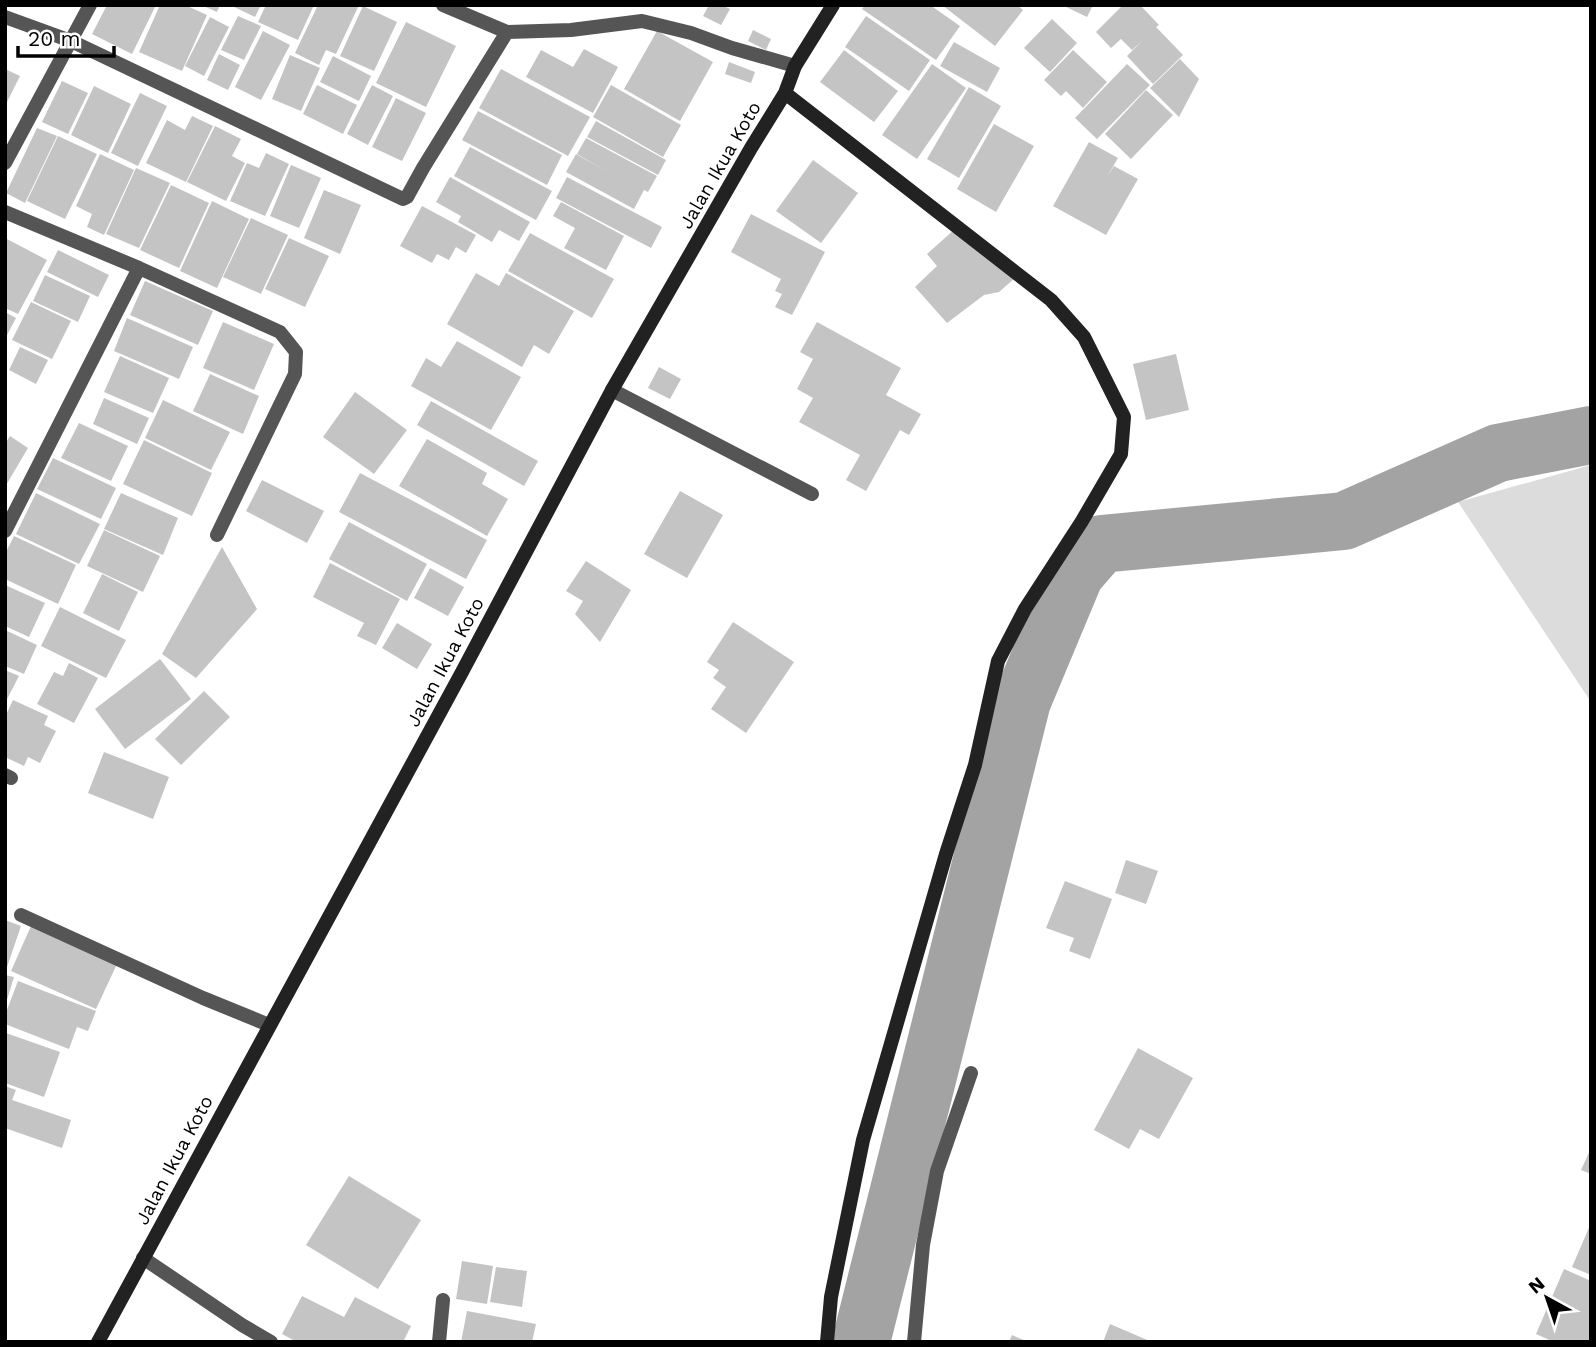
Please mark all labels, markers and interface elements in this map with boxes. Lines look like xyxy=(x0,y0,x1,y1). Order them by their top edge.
scale bar xyxy=(18,14,114,58)
text: 20 m xyxy=(28,26,80,51)
street label: Jalan Ikua Koto xyxy=(674,97,766,233)
street label: Jalan Ikua Koto xyxy=(401,593,489,731)
street label: Jalan Ikua Koto xyxy=(130,1091,218,1229)
north arrow xyxy=(1512,1263,1582,1333)
text: N xyxy=(1524,1272,1549,1299)

